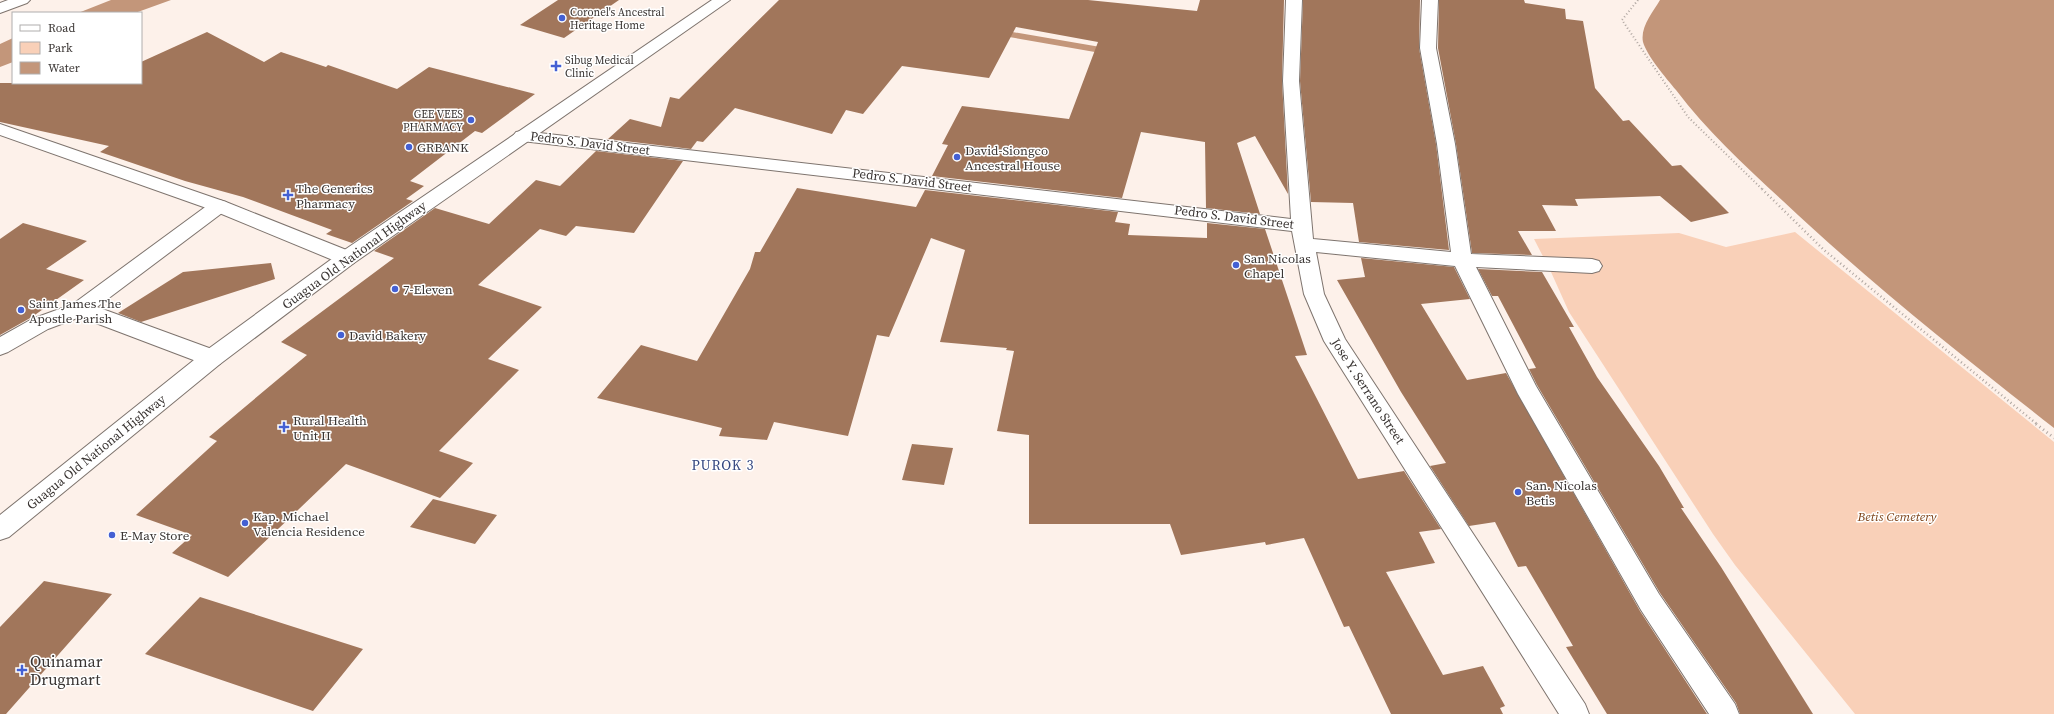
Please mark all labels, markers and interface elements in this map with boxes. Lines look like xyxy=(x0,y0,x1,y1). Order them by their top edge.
place label: Coronel's Ancestral Heritage Home xyxy=(570,5,665,33)
legend xyxy=(12,12,142,84)
marker: Coronel's Ancestral Heritage Home xyxy=(557,13,567,23)
text: Road xyxy=(48,20,75,36)
text: Park xyxy=(48,40,73,56)
place label: Sibug Medical Clinic xyxy=(565,53,634,81)
text: Water xyxy=(48,60,80,76)
marker: Sibug Medical Clinic xyxy=(550,60,562,72)
place label: GEE VEES PHARMACY xyxy=(403,107,463,135)
marker: GEE VEES PHARMACY xyxy=(466,115,476,125)
street label: Pedro S. David Street xyxy=(529,127,651,159)
place label: GRBANK xyxy=(417,139,469,156)
marker: GRBANK xyxy=(404,142,414,152)
place label: David-Siongco Ancestral House xyxy=(965,142,1060,174)
marker: David-Siongco Ancestral House xyxy=(952,152,962,162)
street label: Pedro S. David Street xyxy=(851,164,973,196)
place label: The Generics Pharmacy xyxy=(296,180,373,212)
marker: The Generics Pharmacy xyxy=(283,190,293,200)
street label: Guagua Old National Highway xyxy=(279,197,430,313)
street label: Pedro S. David Street xyxy=(1173,201,1295,233)
place label: San Nicolas Chapel xyxy=(1244,250,1311,282)
marker: San Nicolas Chapel xyxy=(1231,260,1241,270)
place label: 7-Eleven xyxy=(403,281,453,298)
marker: 7-Eleven xyxy=(390,284,400,294)
place label: Saint James The Apostle Parish xyxy=(29,295,122,327)
marker: Saint James The Apostle Parish xyxy=(16,305,26,315)
place label: David Bakery xyxy=(349,327,426,344)
marker: David Bakery xyxy=(336,330,346,340)
street label: Jose Y. Serrano Street xyxy=(1327,334,1409,448)
street label: Guagua Old National Highway xyxy=(23,390,169,513)
place label: Rural Health Unit II xyxy=(293,412,367,444)
marker: Rural Health Unit II xyxy=(278,421,290,433)
district label: PUROK 3 xyxy=(692,455,754,475)
place label: San. Nicolas Betis xyxy=(1526,477,1597,509)
marker: San. Nicolas Betis xyxy=(1513,487,1523,497)
place label: Kap. Michael Valencia Residence xyxy=(253,508,365,540)
park label: Betis Cemetery xyxy=(1856,508,1937,525)
marker: Kap. Michael Valencia Residence xyxy=(240,518,250,528)
place label: E-May Store xyxy=(120,527,190,544)
marker: E-May Store xyxy=(107,530,117,540)
place label: Quinamar Drugmart xyxy=(30,650,103,690)
marker: Quinamar Drugmart xyxy=(17,665,27,675)

